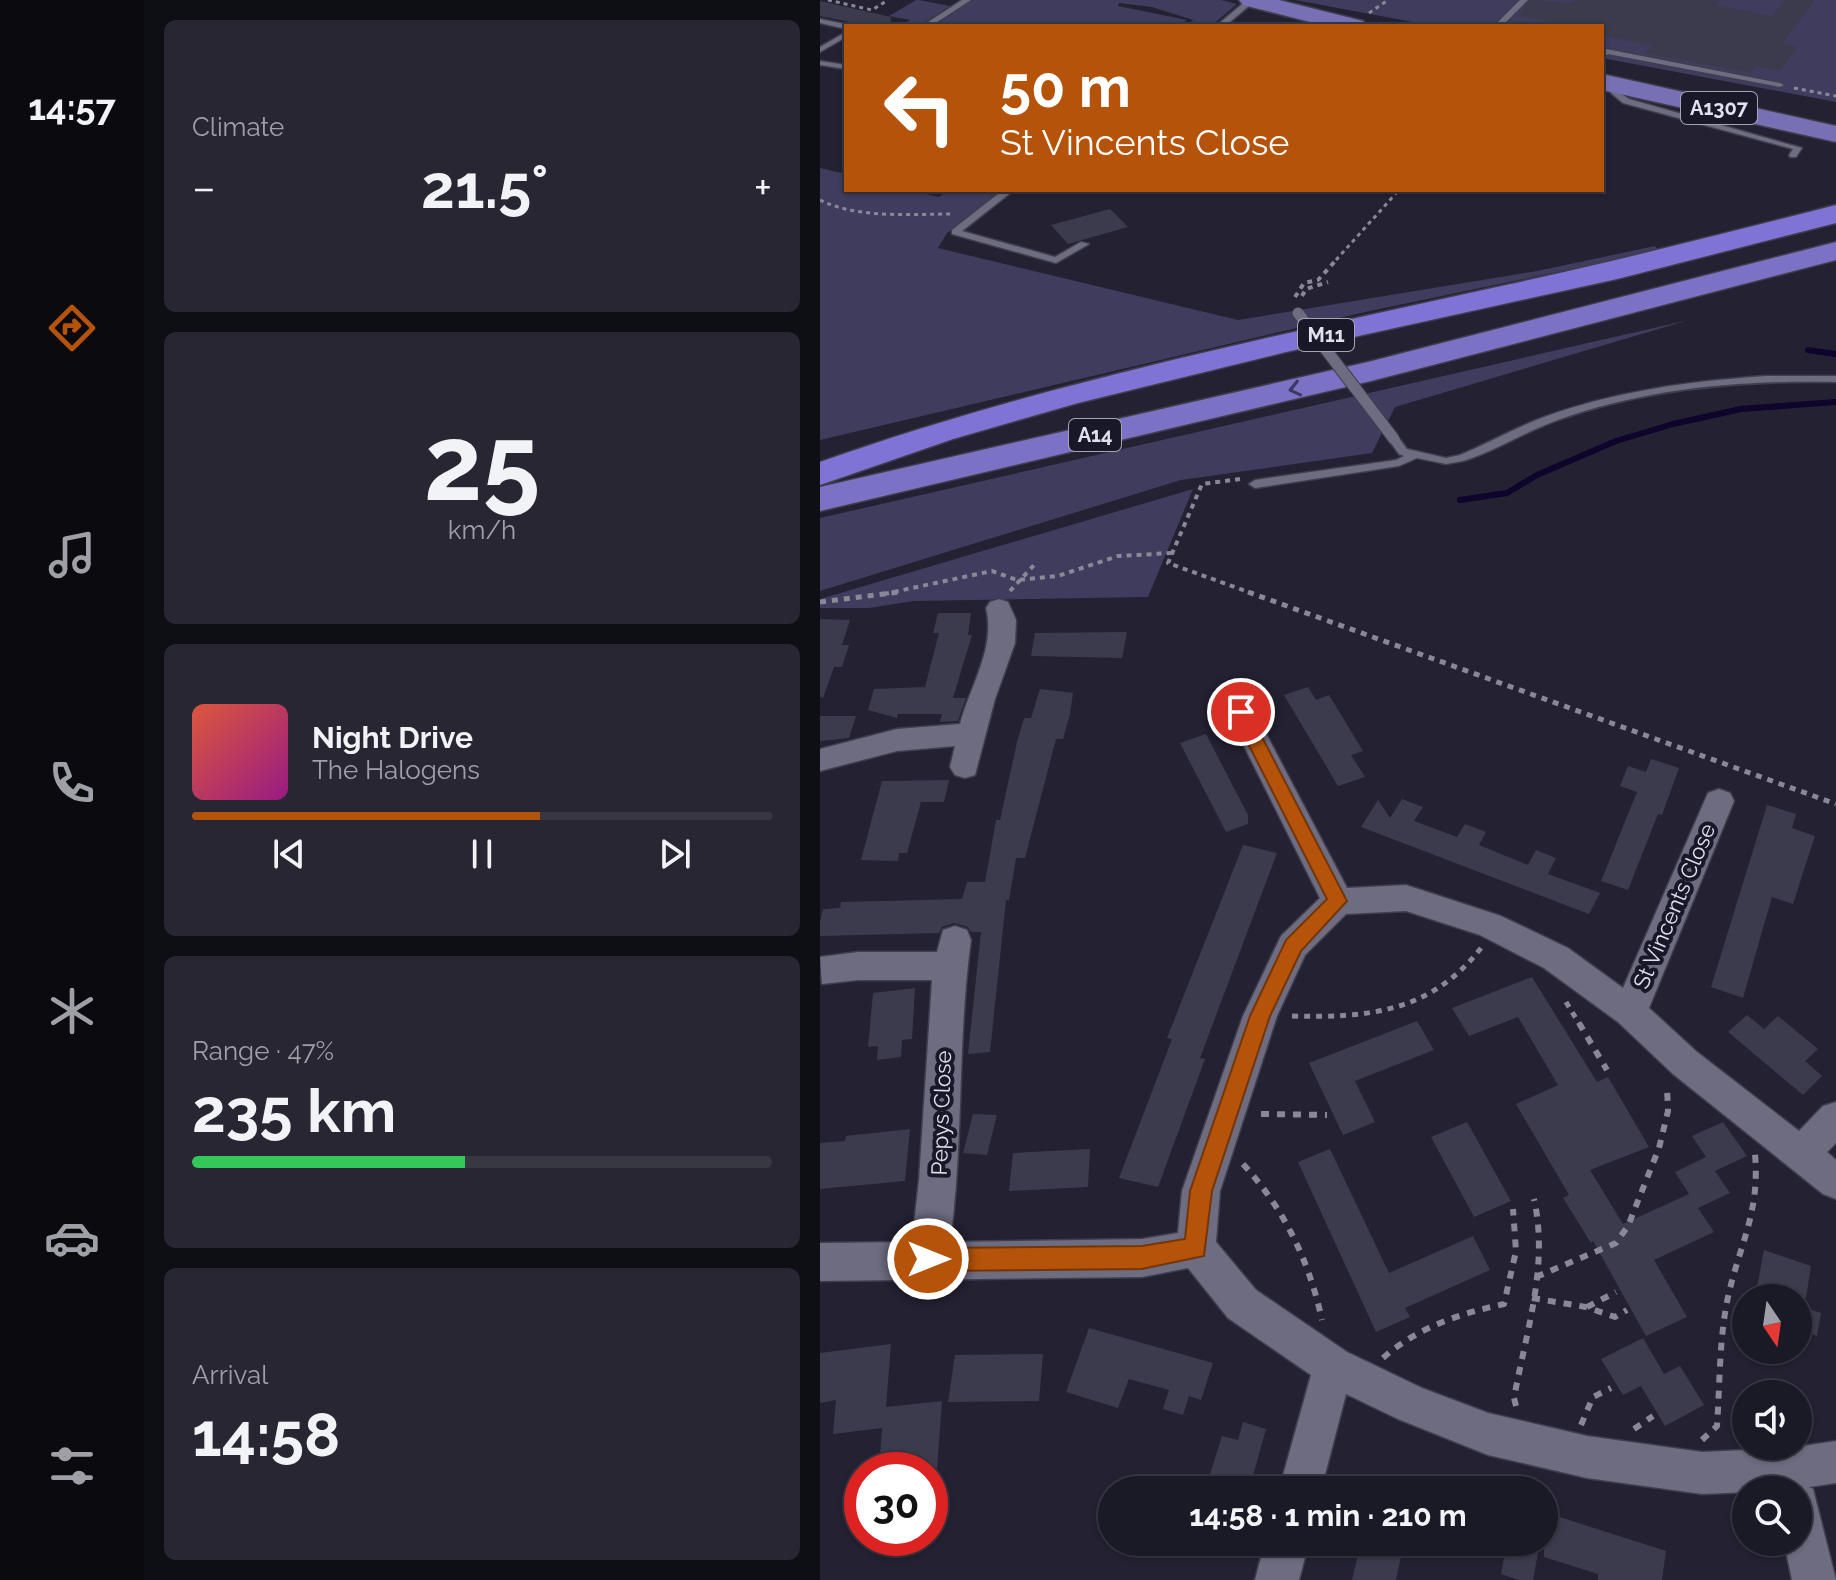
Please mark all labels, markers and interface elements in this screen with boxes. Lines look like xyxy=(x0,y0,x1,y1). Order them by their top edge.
text: 50 m xyxy=(1000,54,1131,120)
icon: left xyxy=(868,56,972,160)
text: 14:57 xyxy=(28,86,116,128)
road number: A1307 xyxy=(1681,92,1757,124)
text: Climate xyxy=(192,112,284,142)
text: St Vincents Close xyxy=(1000,121,1289,163)
text: 21.5° xyxy=(421,152,548,222)
text: − xyxy=(192,162,216,213)
text: + xyxy=(754,162,772,213)
icon: directions xyxy=(44,300,100,356)
road number: M11 xyxy=(1298,319,1354,351)
one-way arrow xyxy=(1288,380,1302,397)
text: 25 xyxy=(424,402,540,524)
road number: A14 xyxy=(1069,419,1121,451)
text: km/h xyxy=(448,515,516,545)
icon: music xyxy=(44,527,100,583)
pin xyxy=(1207,678,1275,746)
icon: arrive xyxy=(1219,690,1263,734)
text: Night Drive xyxy=(312,720,473,755)
icon: phone xyxy=(44,755,100,811)
text: The Halogens xyxy=(312,755,480,785)
street label: St Vincents Close xyxy=(1627,819,1721,992)
icon: previous xyxy=(267,832,311,876)
icon: pause xyxy=(460,832,504,876)
icon: next xyxy=(653,832,697,876)
icon: climate xyxy=(44,983,100,1039)
text: Range · 47% xyxy=(192,1036,334,1066)
street label: Pepys Close xyxy=(926,1050,956,1176)
text: 235 km xyxy=(192,1076,396,1146)
icon: car xyxy=(44,1210,100,1266)
position arrow xyxy=(886,1217,970,1301)
north arrow xyxy=(1732,1284,1812,1364)
map controls xyxy=(1732,1284,1812,1556)
text: Arrival xyxy=(192,1360,268,1390)
button: sound xyxy=(1732,1380,1812,1460)
text: 14:58 xyxy=(192,1400,340,1470)
icon: filters xyxy=(44,1438,100,1494)
speed limit sign: 30 xyxy=(844,1452,948,1556)
button: search xyxy=(1732,1476,1812,1556)
text: 14:58 · 1 min · 210 m xyxy=(1189,1498,1467,1533)

